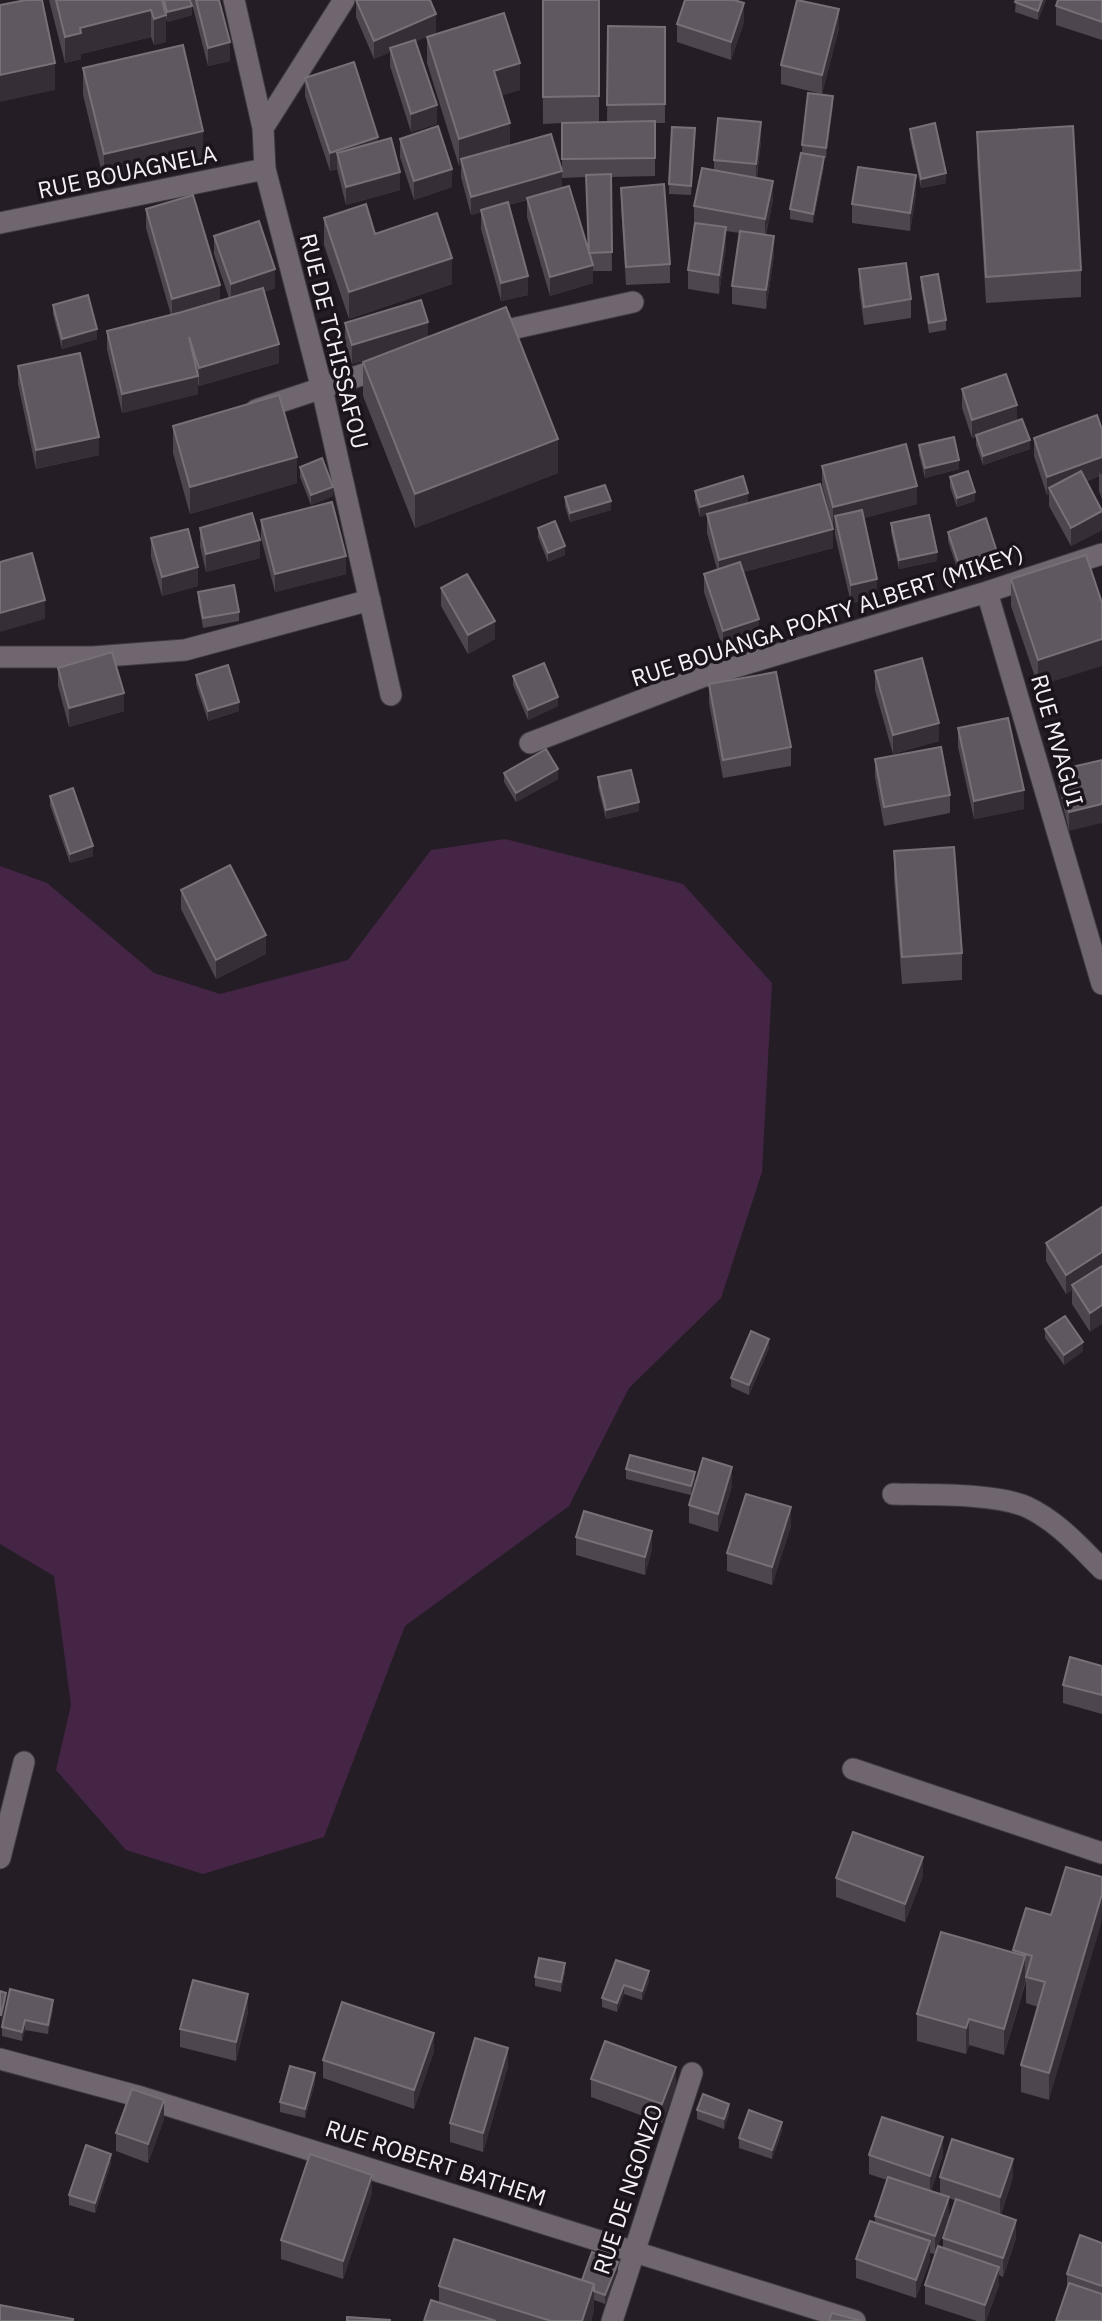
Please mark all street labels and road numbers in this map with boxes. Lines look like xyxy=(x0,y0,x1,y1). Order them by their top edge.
street label: RUE BOUAGNELA xyxy=(35,137,219,205)
street label: RUE DE TCHISSAFOU xyxy=(294,230,376,452)
street label: RUE BOUANGA POATY ALBERT (MIKEY) xyxy=(627,537,1027,693)
street label: RUE MVAGUI xyxy=(1025,671,1091,809)
street label: RUE DE NGONZO xyxy=(585,2100,669,2278)
street label: RUE ROBERT BATHEM xyxy=(322,2112,550,2212)

